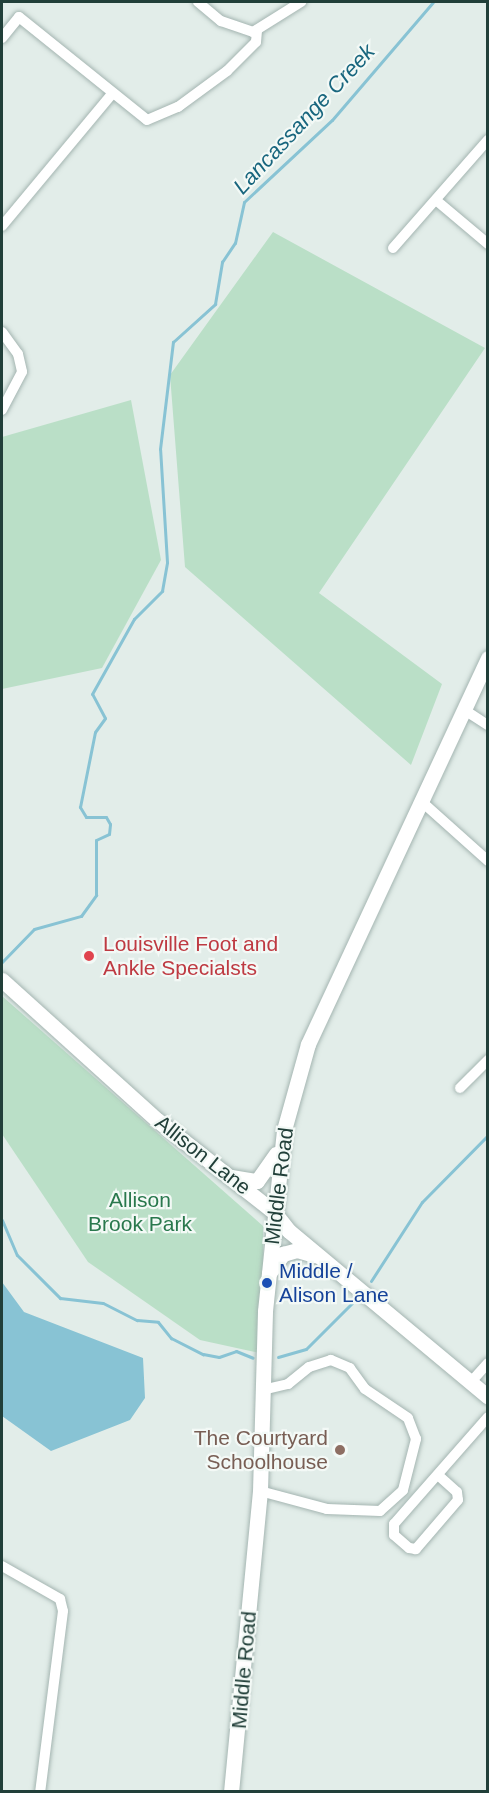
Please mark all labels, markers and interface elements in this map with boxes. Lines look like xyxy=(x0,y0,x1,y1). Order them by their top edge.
water label: Lancassange Creek xyxy=(228,38,380,200)
place label: Louisville Foot and Ankle Specialsts xyxy=(103,931,278,981)
marker: Louisville Foot and Ankle Specialsts xyxy=(80,947,98,965)
street label: Allison Lane xyxy=(150,1110,256,1200)
street label: Middle Road xyxy=(259,1126,299,1246)
park label: Allison Brook Park xyxy=(88,1187,192,1237)
place label: Middle / Alison Lane xyxy=(279,1258,389,1308)
marker: Middle / Alison Lane xyxy=(260,1276,274,1290)
place label: The Courtyard Schoolhouse xyxy=(194,1425,328,1475)
marker: The Courtyard Schoolhouse xyxy=(333,1443,347,1457)
street label: Middle Road xyxy=(226,1610,262,1730)

